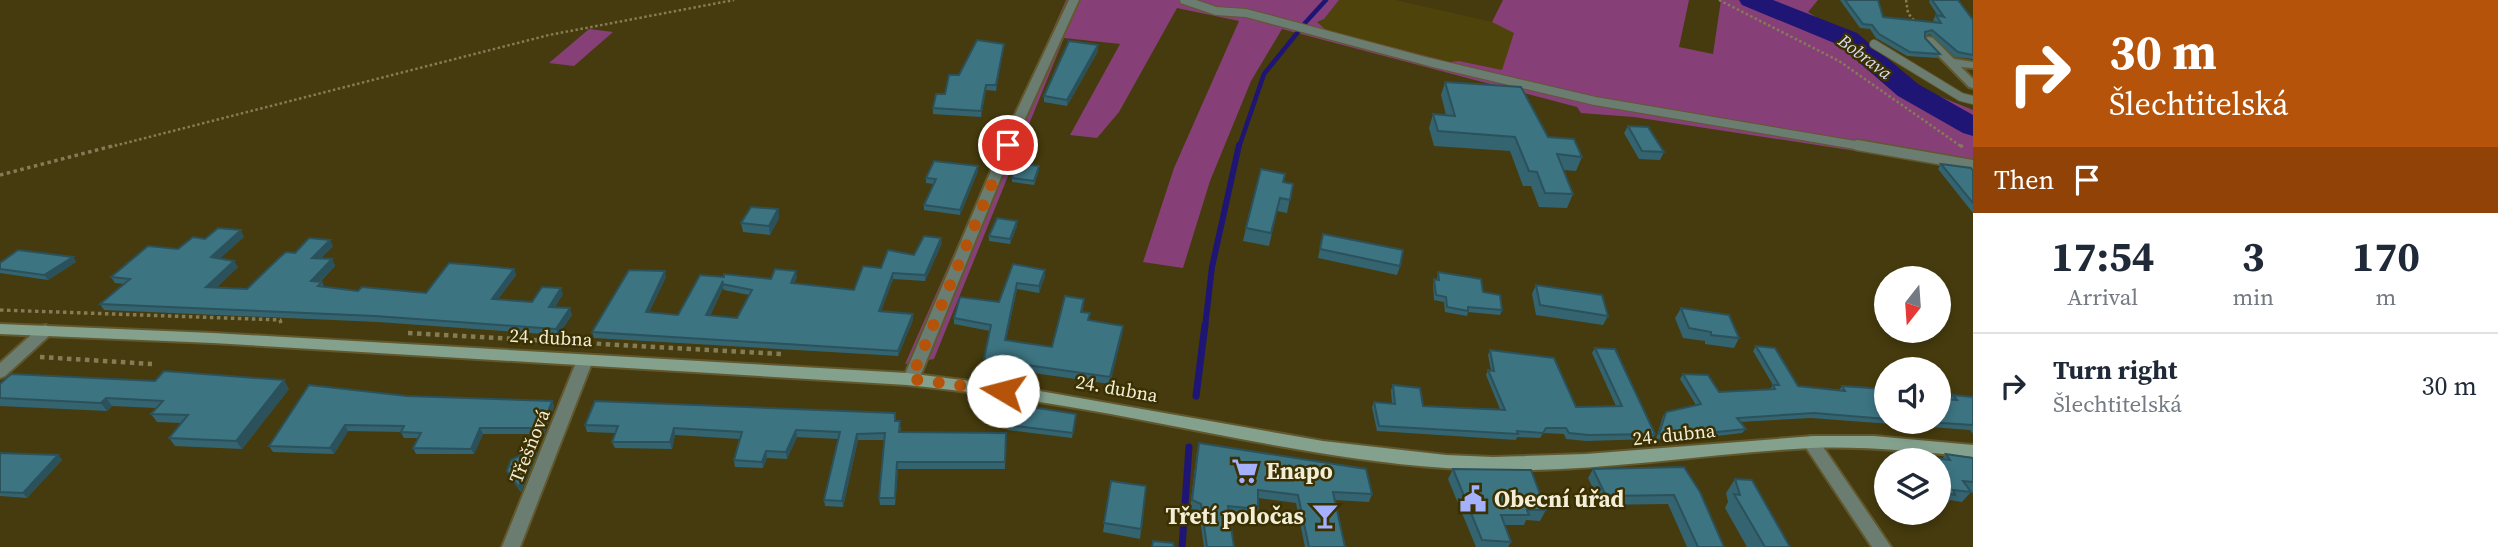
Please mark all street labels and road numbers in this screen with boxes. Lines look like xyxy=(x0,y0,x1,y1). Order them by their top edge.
street label: 24. dubna xyxy=(509,322,593,352)
street label: 24. dubna xyxy=(1074,368,1160,408)
street label: Třešňová xyxy=(502,405,556,487)
street label: 24. dubna xyxy=(1631,417,1717,451)

